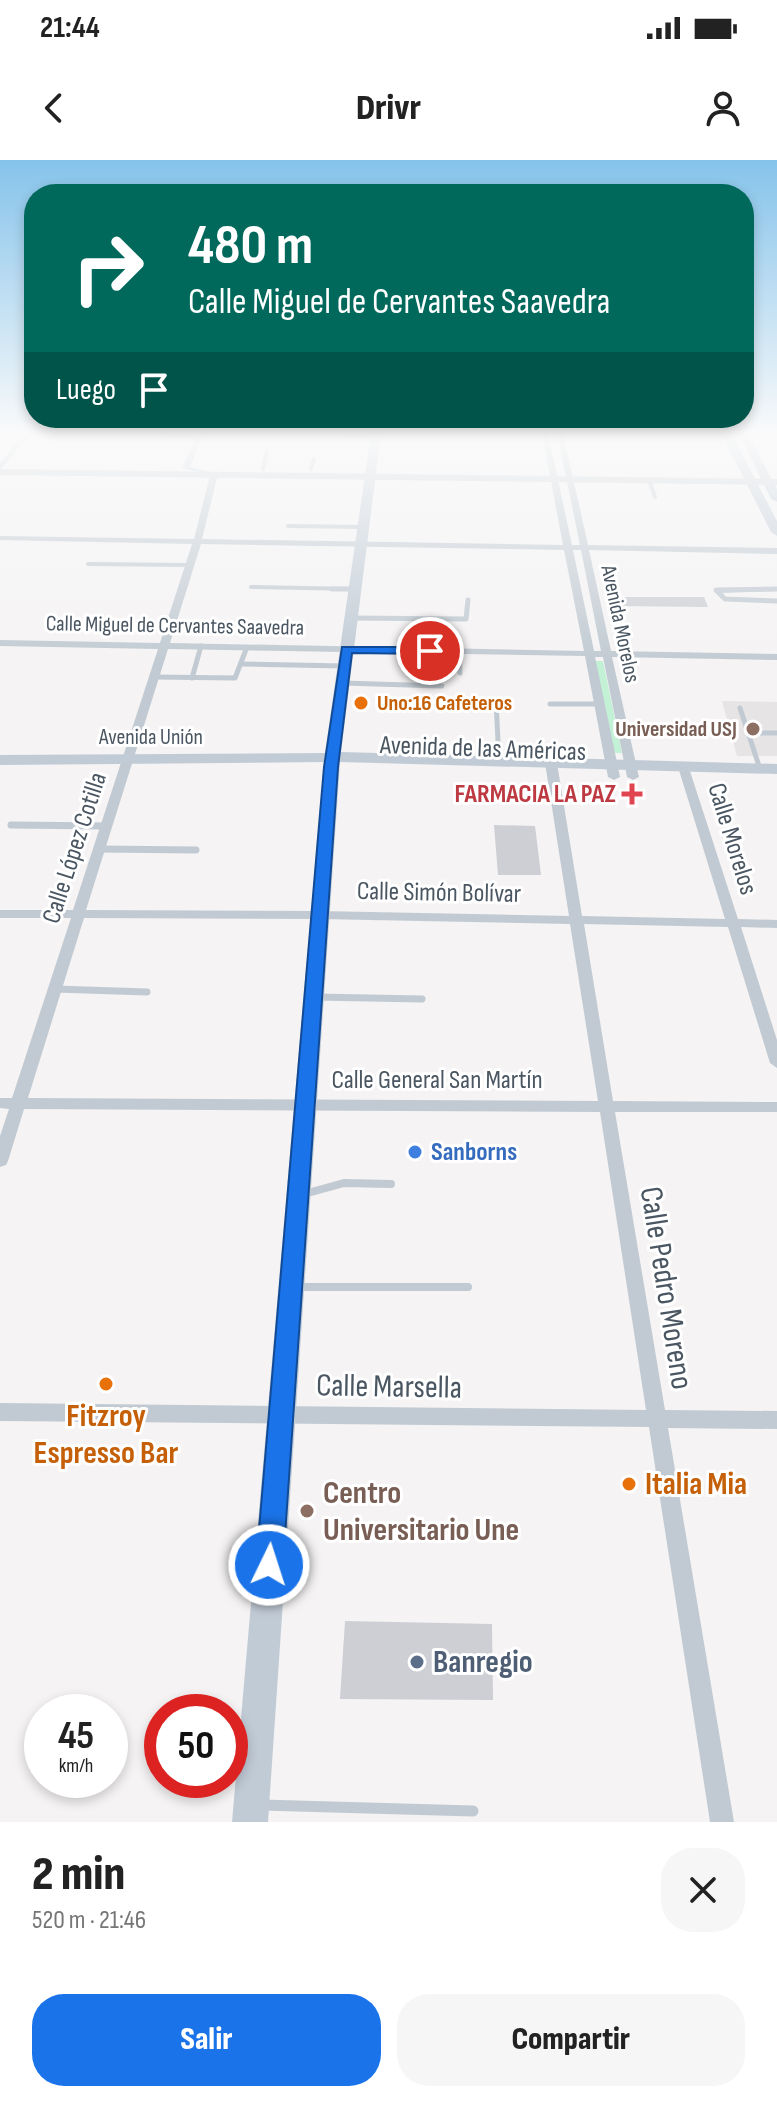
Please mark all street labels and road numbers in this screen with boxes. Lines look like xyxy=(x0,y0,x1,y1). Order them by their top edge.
street label: Avenida Morelos xyxy=(594,562,646,685)
street label: Calle Miguel de Cervantes Saavedra xyxy=(46,610,304,642)
street label: Avenida Unión xyxy=(98,724,203,751)
street label: Avenida de las Américas xyxy=(378,730,587,768)
street label: Calle López Cotilla xyxy=(36,769,114,927)
street label: Calle Morelos xyxy=(700,779,764,899)
street label: Calle Simón Bolívar xyxy=(357,876,522,910)
street label: Calle General San Martín xyxy=(331,1065,543,1096)
street label: Calle Pedro Moreno xyxy=(631,1184,701,1392)
street label: Calle Marsella xyxy=(316,1366,462,1408)

